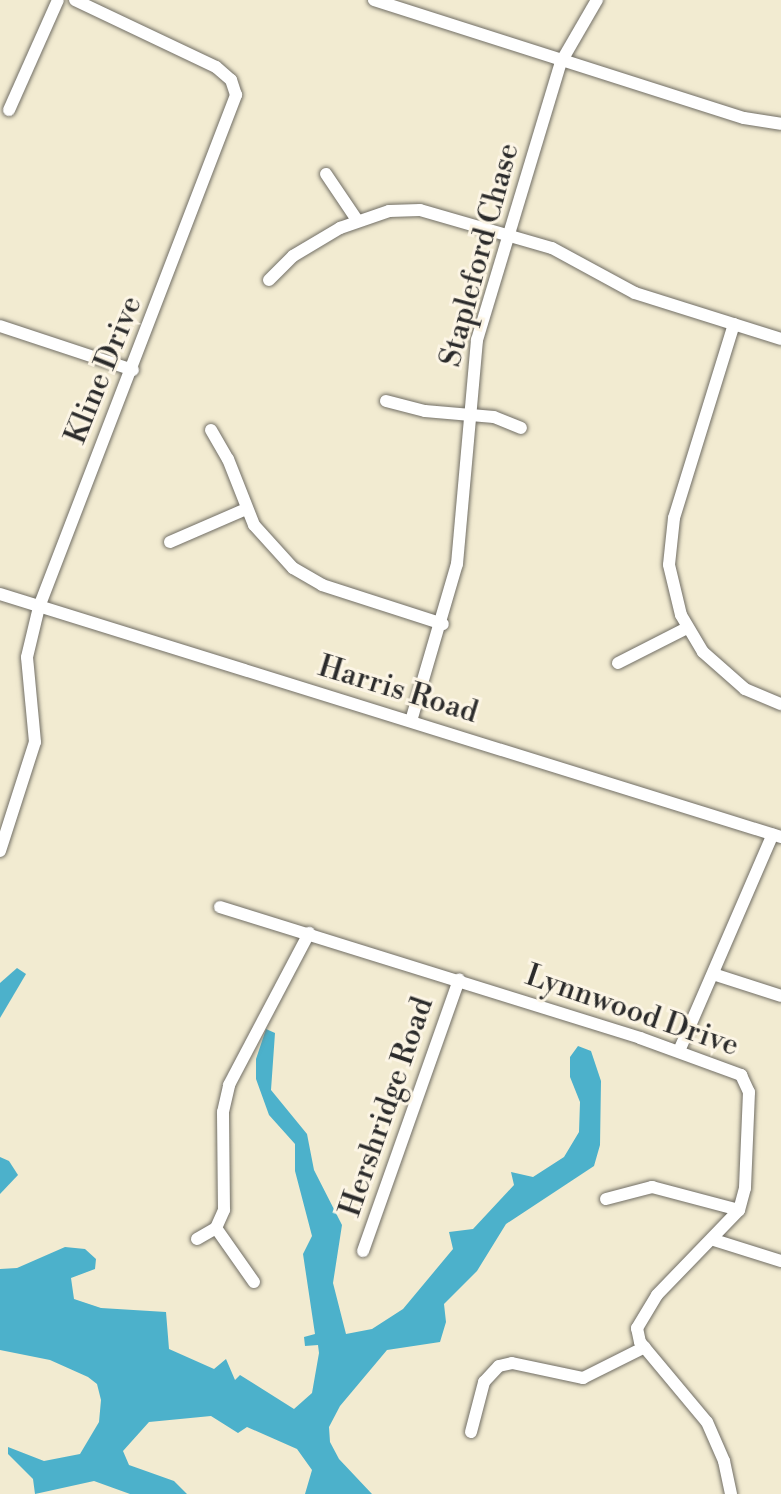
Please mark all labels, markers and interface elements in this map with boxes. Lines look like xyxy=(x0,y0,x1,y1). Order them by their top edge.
street label: Stapleford Chase xyxy=(433,139,527,371)
street label: Kline Drive xyxy=(58,291,150,449)
street label: Harris Road xyxy=(314,649,482,731)
street label: Lynnwood Drive xyxy=(521,958,743,1064)
street label: Hershridge Road xyxy=(333,993,441,1221)

